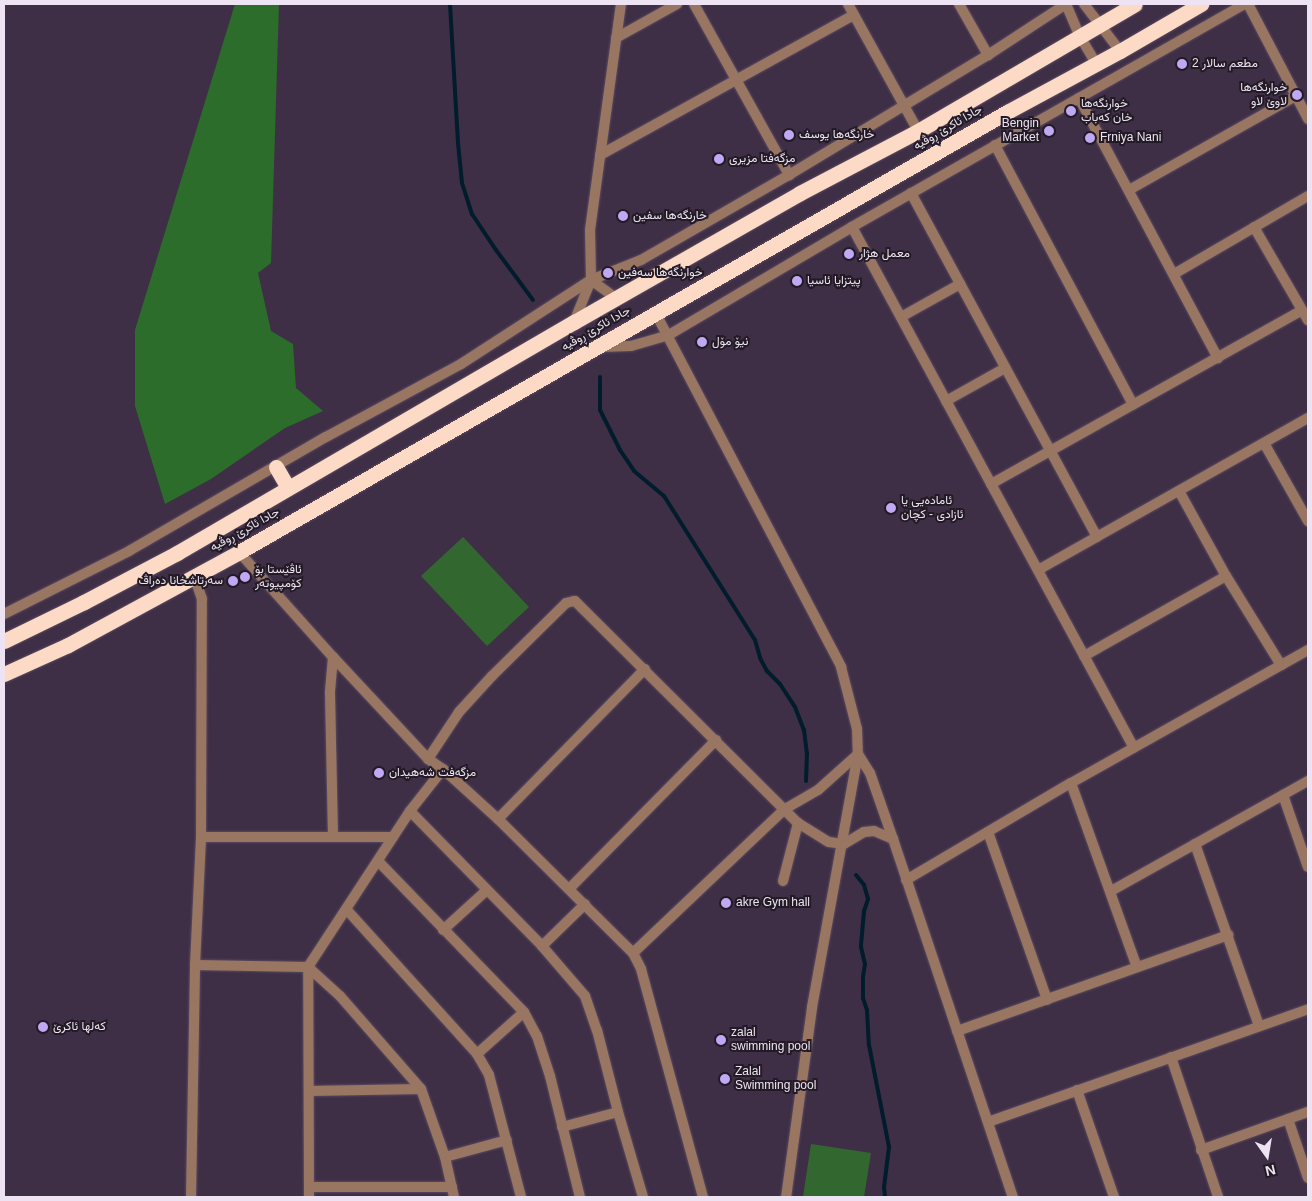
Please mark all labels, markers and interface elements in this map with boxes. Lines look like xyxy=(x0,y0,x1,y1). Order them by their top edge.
place label: مطعم سالار 2 xyxy=(1192,57,1258,71)
marker: مطعم سالار 2 xyxy=(1176,58,1188,70)
place label: خوارنگەھا لاوێ لاو xyxy=(1240,81,1287,109)
marker: خوارنگەھا لاوێ لاو xyxy=(1291,89,1303,101)
place label: خوارنگەھا خان كەباب xyxy=(1081,97,1132,125)
street label: جادا ئاکرێ ڕوڤیە xyxy=(911,103,985,153)
marker: خوارنگەھا خان كەباب xyxy=(1065,105,1077,117)
place label: Bengin Market xyxy=(1002,117,1039,145)
marker: Bengin Market xyxy=(1043,125,1055,137)
place label: خارنگەها یوسف xyxy=(799,128,874,142)
marker: خارنگەها یوسف xyxy=(783,129,795,141)
place label: Frniya Nani xyxy=(1100,131,1161,145)
marker: Frniya Nani xyxy=(1084,132,1096,144)
place label: مزگەفتا مزیری xyxy=(729,152,795,166)
marker: مزگەفتا مزیری xyxy=(713,153,725,165)
place label: خارنگەها سفين xyxy=(633,209,707,223)
marker: خارنگەها سفين xyxy=(617,210,629,222)
place label: معمل هژار xyxy=(859,247,910,261)
marker: معمل هژار xyxy=(843,248,855,260)
place label: خوارنگەھا سەفین xyxy=(618,266,703,280)
marker: خوارنگەھا سەفین xyxy=(602,267,614,279)
place label: پیتزایا ئاسیا xyxy=(807,274,861,288)
marker: پیتزایا ئاسیا xyxy=(791,275,803,287)
street label: جادا ئاکرێ ڕوڤیە xyxy=(559,304,633,354)
place label: نیۆ مۆل xyxy=(712,335,749,349)
marker: نیۆ مۆل xyxy=(696,336,708,348)
place label: ئامادەیی یا ئازادی - کچان xyxy=(901,494,964,522)
marker: ئامادەیی یا ئازادی - کچان xyxy=(885,502,897,514)
street label: جادا ئاکرێ ڕوڤیە xyxy=(208,505,282,555)
place label: ئاڤێستا بۆ کۆمپیوتەر xyxy=(255,563,302,591)
marker: ئاڤێستا بۆ کۆمپیوتەر xyxy=(239,571,251,583)
place label: سەرتاشخانا دەراڤ xyxy=(138,574,223,588)
marker: سەرتاشخانا دەراڤ xyxy=(227,575,239,587)
place label: مزگەفت شه‌هيدان xyxy=(389,766,476,780)
marker: مزگەفت شه‌هيدان xyxy=(373,767,385,779)
place label: akre Gym hall xyxy=(736,896,810,910)
marker: akre Gym hall xyxy=(720,897,732,909)
place label: کەلها ئاکرێ xyxy=(53,1020,106,1034)
marker: کەلها ئاکرێ xyxy=(37,1021,49,1033)
place label: zalal swimming pool xyxy=(731,1026,810,1054)
marker: zalal swimming pool xyxy=(715,1034,727,1046)
place label: Zalal Swimming pool xyxy=(735,1065,816,1093)
marker: Zalal Swimming pool xyxy=(719,1073,731,1085)
north arrow xyxy=(1242,1131,1292,1181)
text: N xyxy=(1264,1162,1277,1180)

